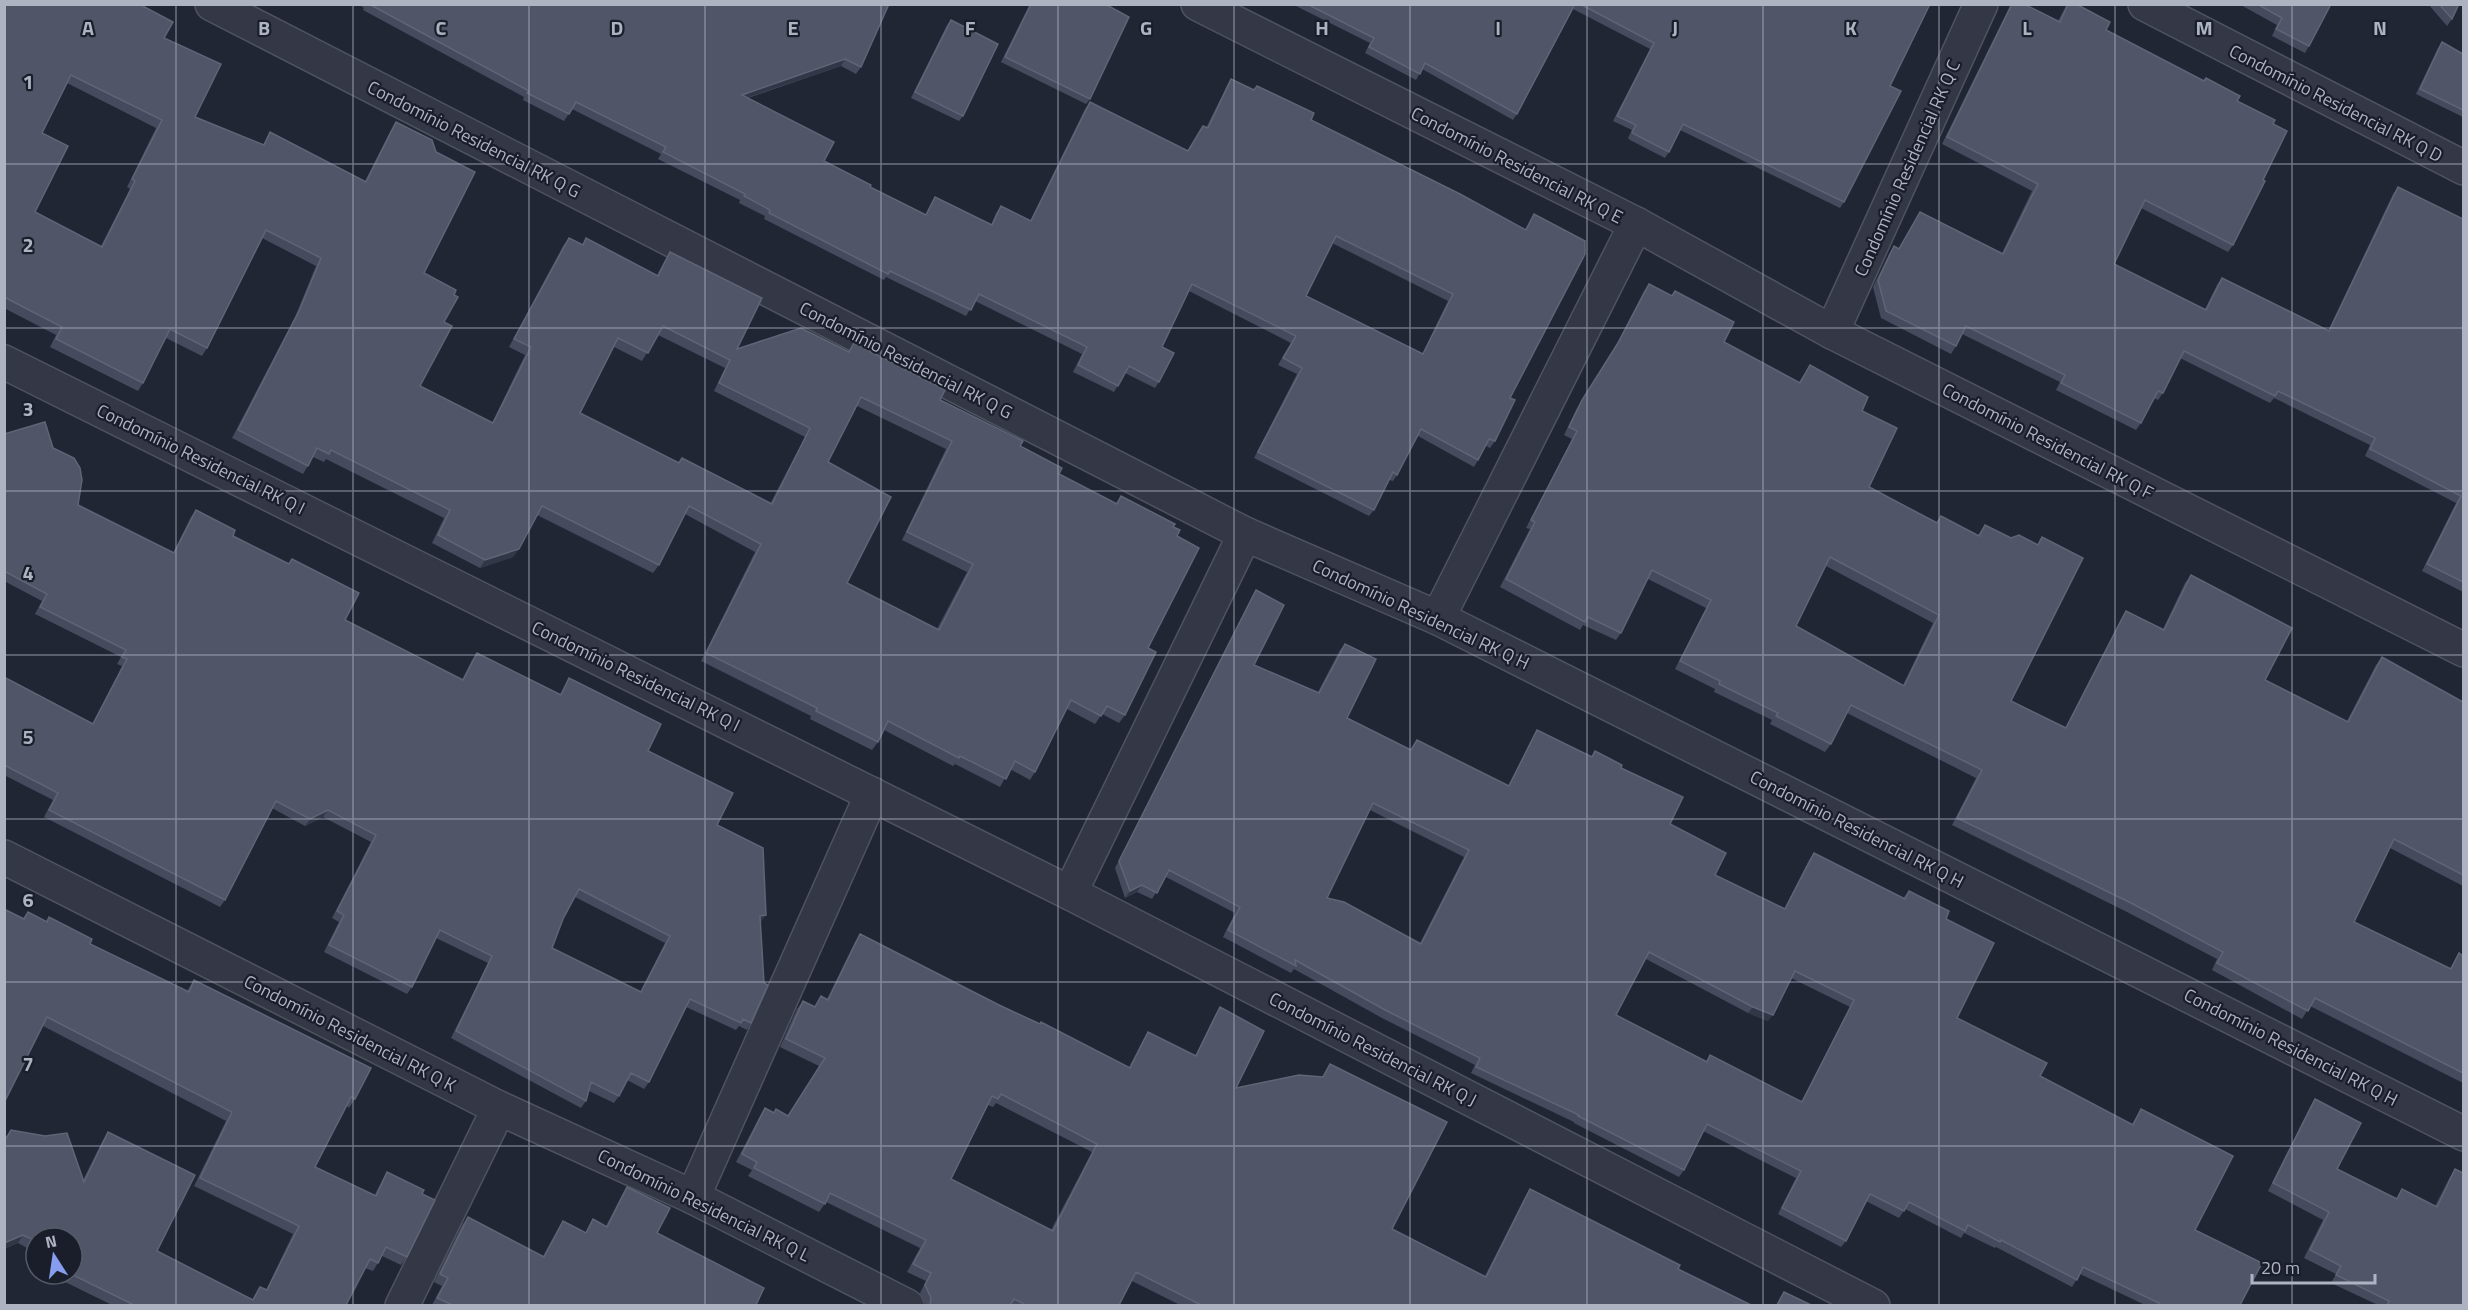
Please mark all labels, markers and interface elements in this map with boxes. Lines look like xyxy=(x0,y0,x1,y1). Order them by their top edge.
text: A xyxy=(82,12,94,43)
text: B xyxy=(258,12,270,43)
text: C xyxy=(436,12,447,43)
text: D xyxy=(611,12,623,43)
text: E xyxy=(787,12,799,43)
text: F xyxy=(965,12,976,43)
text: G xyxy=(1140,12,1152,43)
text: H xyxy=(1315,12,1329,43)
text: I xyxy=(1495,12,1501,43)
text: J xyxy=(1672,12,1678,43)
text: K xyxy=(1845,12,1857,43)
text: L xyxy=(2022,12,2032,43)
text: M xyxy=(2195,12,2213,43)
text: N xyxy=(2373,12,2387,43)
street label: Condomínio Residencial RK Q D xyxy=(2225,37,2447,169)
street label: Condomínio Residencial RK Q C xyxy=(1847,55,1967,281)
text: 1 xyxy=(22,66,34,97)
street label: Condomínio Residencial RK Q G xyxy=(363,73,585,205)
street label: Condomínio Residencial RK Q E xyxy=(1406,100,1628,230)
text: 2 xyxy=(22,229,34,260)
street label: Condomínio Residencial RK Q G xyxy=(795,294,1017,426)
street label: Condomínio Residencial RK Q F xyxy=(1938,376,2158,506)
text: 3 xyxy=(22,393,34,424)
street label: Condomínio Residencial RK Q I xyxy=(92,397,310,521)
street label: Condomínio Residencial RK Q H xyxy=(1308,552,1534,676)
text: 4 xyxy=(22,557,34,588)
street label: Condomínio Residencial RK Q I xyxy=(527,614,745,738)
text: 5 xyxy=(22,721,34,752)
street label: Condomínio Residencial RK Q H xyxy=(1745,763,1969,895)
text: 6 xyxy=(22,884,34,915)
street label: Condomínio Residencial RK Q K xyxy=(239,968,461,1098)
street label: Condomínio Residencial RK Q H xyxy=(2179,981,2403,1113)
street label: Condomínio Residencial RK Q J xyxy=(1265,985,1481,1113)
text: 7 xyxy=(22,1048,34,1079)
street label: Condomínio Residencial RK Q L xyxy=(593,1142,815,1268)
north arrow xyxy=(24,1226,84,1286)
text: N xyxy=(43,1228,59,1254)
scale bar xyxy=(2252,1247,2375,1285)
text: 20 m xyxy=(2261,1254,2300,1281)

